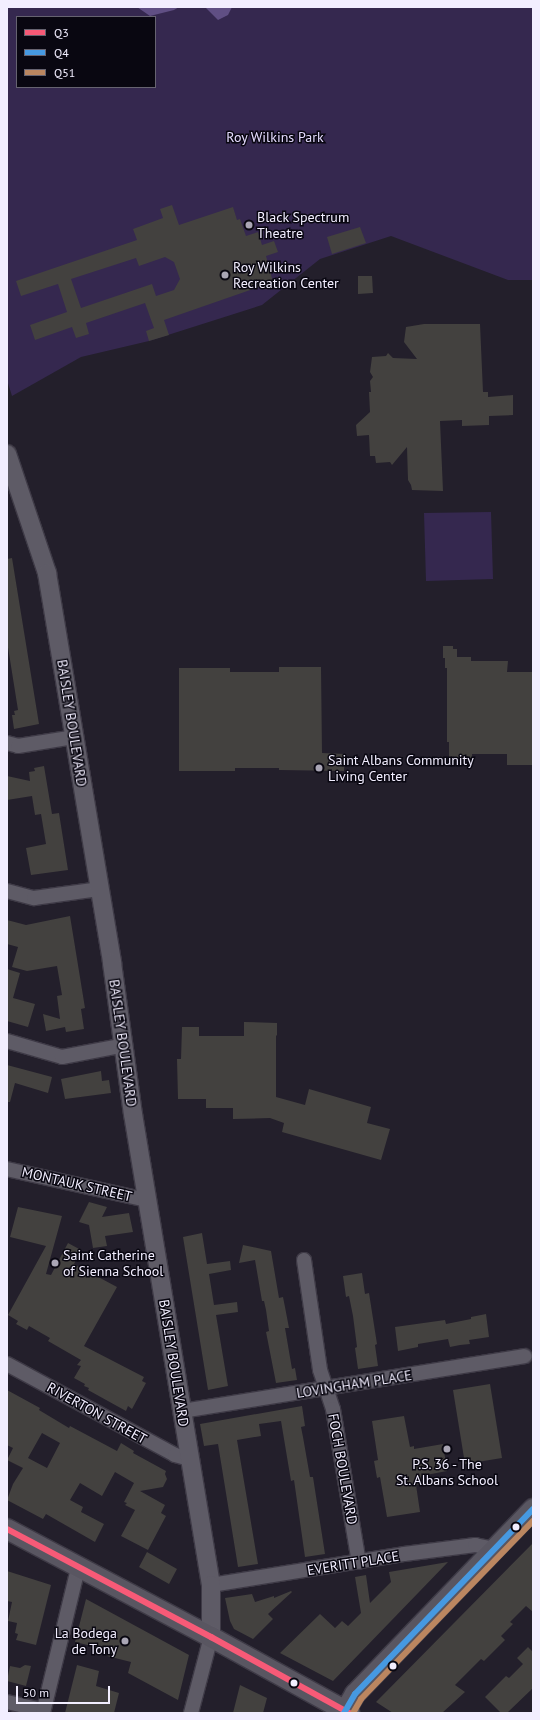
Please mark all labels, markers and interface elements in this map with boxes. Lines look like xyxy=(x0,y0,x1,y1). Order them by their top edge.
legend xyxy=(16,16,156,88)
text: Q3 xyxy=(54,25,69,40)
text: Q4 xyxy=(54,45,69,60)
text: Q51 xyxy=(54,65,75,80)
park label: Roy Wilkins Park xyxy=(226,129,324,145)
place label: Black Spectrum Theatre xyxy=(257,209,350,242)
marker: Black Spectrum Theatre xyxy=(244,220,254,230)
place label: Roy Wilkins Recreation Center xyxy=(233,259,339,292)
marker: Roy Wilkins Recreation Center xyxy=(220,270,230,280)
street label: BAISLEY BOULEVARD xyxy=(54,658,90,788)
place label: Saint Albans Community Living Center xyxy=(328,752,474,784)
marker: Saint Albans Community Living Center xyxy=(313,762,325,774)
street label: BAISLEY BOULEVARD xyxy=(106,978,140,1108)
street label: MONTAUK STREET xyxy=(20,1163,134,1205)
place label: Saint Catherine of Sienna School xyxy=(63,1247,163,1280)
marker: Saint Catherine of Sienna School xyxy=(50,1258,60,1268)
street label: BAISLEY BOULEVARD xyxy=(156,1298,192,1428)
street label: LOVINGHAM PLACE xyxy=(295,1367,413,1401)
street label: RIVERTON STREET xyxy=(44,1379,150,1447)
street label: FOCH BOULEVARD xyxy=(325,1412,361,1526)
marker: P.S. 36 - The St. Albans School xyxy=(442,1444,452,1454)
place label: P.S. 36 - The St. Albans School xyxy=(395,1456,499,1488)
unlabelled marker xyxy=(511,1522,521,1532)
street label: EVERITT PLACE xyxy=(306,1547,400,1579)
place label: La Bodega de Tony xyxy=(55,1625,117,1658)
marker: La Bodega de Tony xyxy=(120,1636,130,1646)
unlabelled marker xyxy=(388,1661,398,1671)
scale bar xyxy=(18,1678,112,1704)
unlabelled marker xyxy=(289,1678,299,1688)
text: 50 m xyxy=(23,1685,49,1700)

